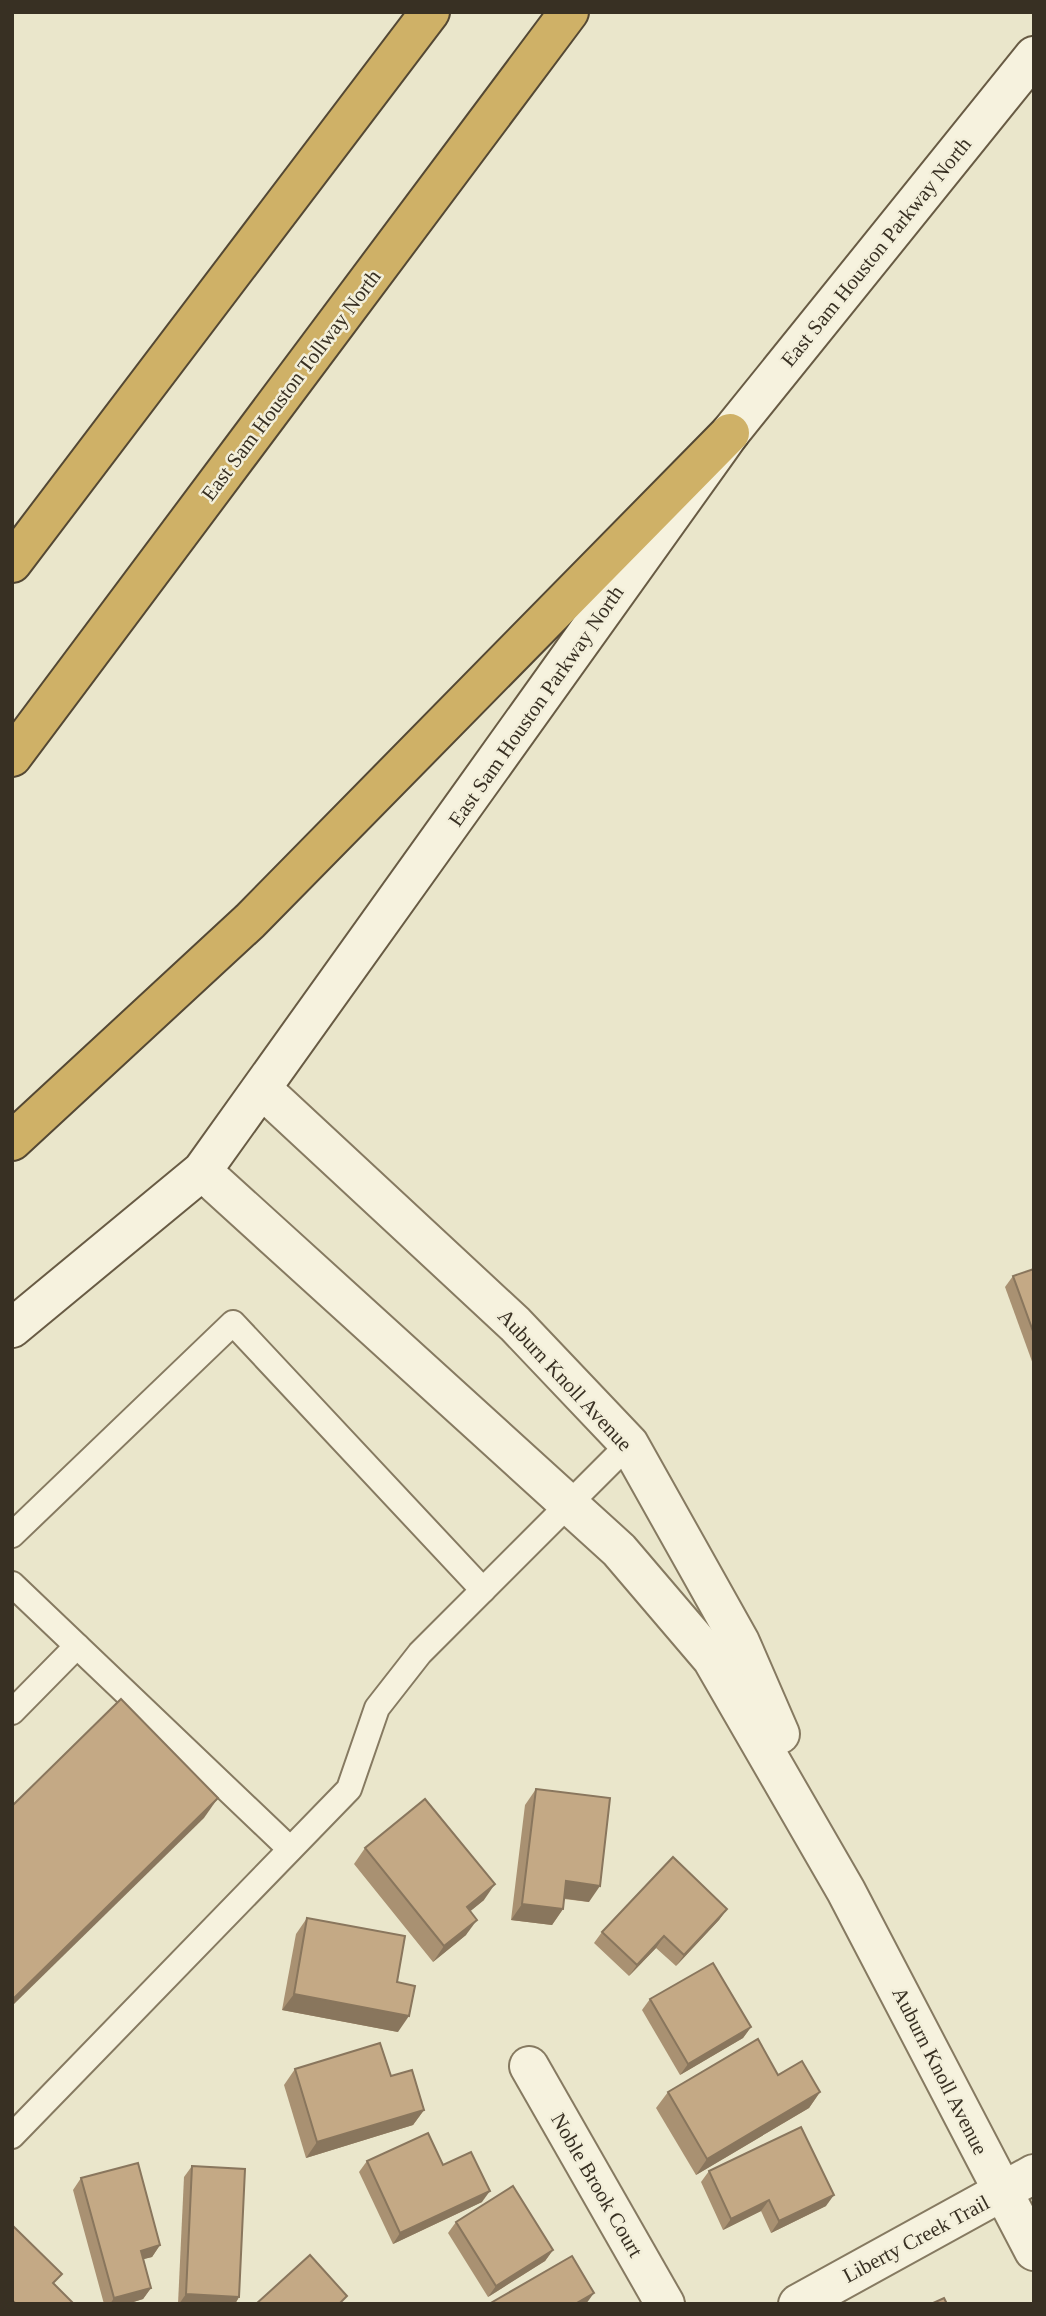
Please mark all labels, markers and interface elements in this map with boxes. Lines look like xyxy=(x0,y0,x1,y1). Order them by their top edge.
street label: East Sam Houston Parkway North xyxy=(776,132,976,372)
street label: East Sam Houston Tollway North xyxy=(196,264,386,505)
street label: East Sam Houston Parkway North xyxy=(444,581,629,831)
street label: Auburn Knoll Avenue xyxy=(493,1304,637,1456)
street label: Auburn Knoll Avenue xyxy=(887,1983,993,2159)
street label: Noble Brook Court xyxy=(546,2109,648,2261)
street label: Liberty Creek Trail xyxy=(839,2190,993,2288)

